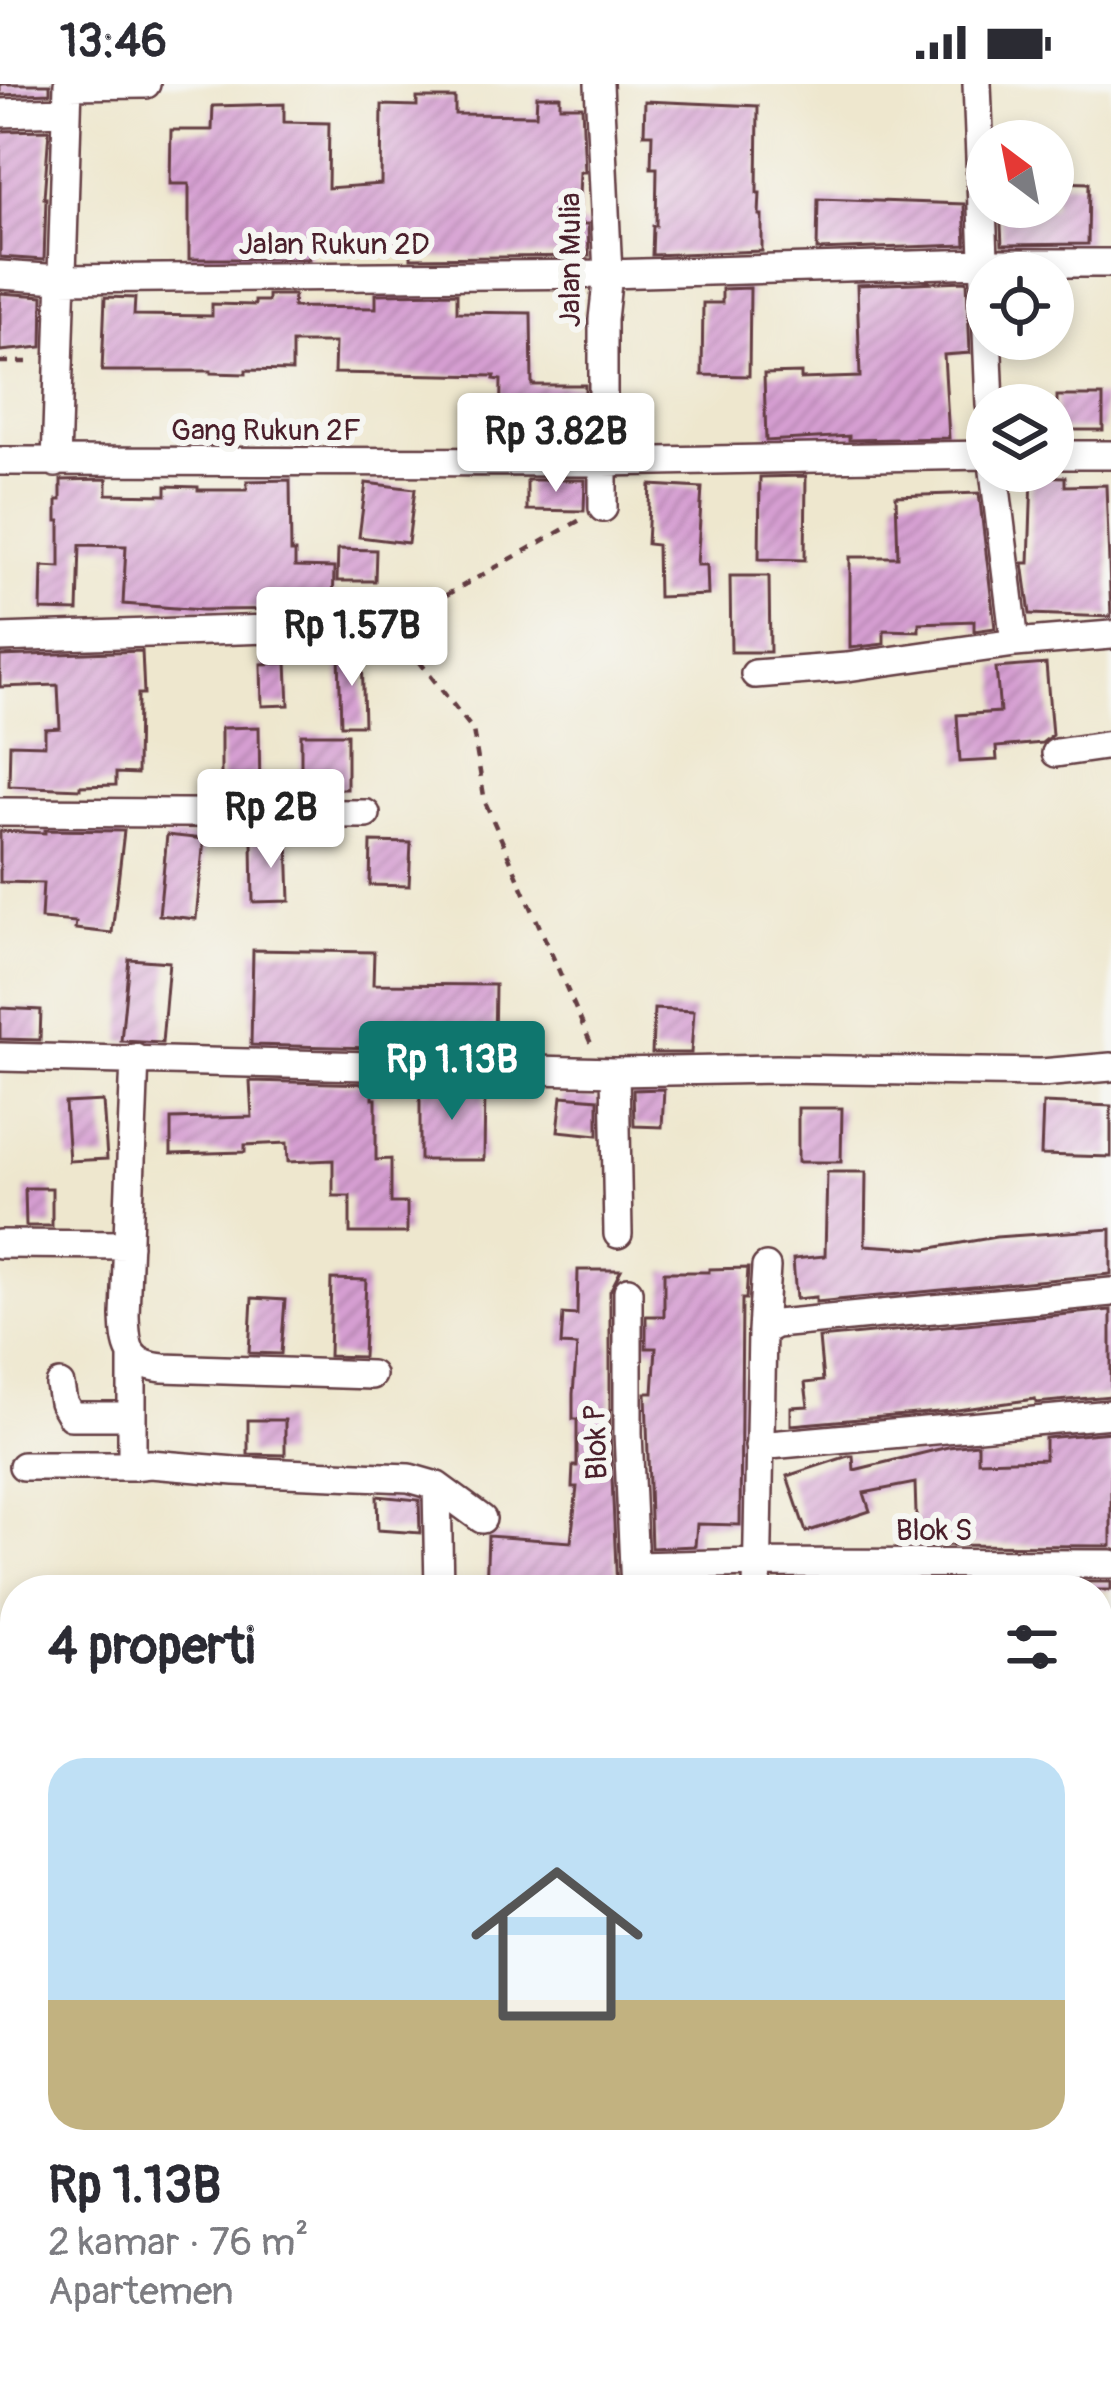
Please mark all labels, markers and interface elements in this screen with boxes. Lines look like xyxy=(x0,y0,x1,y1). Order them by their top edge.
text: 13:46 xyxy=(60,14,167,70)
north arrow xyxy=(966,120,1074,228)
map controls xyxy=(966,120,1074,492)
street label: Jalan Mulia xyxy=(552,192,589,328)
street label: Jalan Rukun 2D xyxy=(238,226,430,263)
button: locate xyxy=(966,252,1074,360)
button: layers xyxy=(966,384,1074,492)
pin: Rp 3.82B xyxy=(432,393,680,495)
text: Rp 3.82B xyxy=(484,407,628,456)
street label: Gang Rukun 2F xyxy=(171,412,361,449)
pin: Rp 1.57B xyxy=(228,587,476,689)
text: Rp 1.57B xyxy=(283,601,421,650)
pin: Rp 2B xyxy=(187,769,355,871)
text: Rp 2B xyxy=(224,783,318,832)
pin: Rp 1.13B xyxy=(328,1021,576,1123)
text: Rp 1.13B xyxy=(386,1035,518,1084)
street label: Blok P xyxy=(576,1403,616,1481)
street label: Blok S xyxy=(896,1512,972,1549)
icon: filters xyxy=(999,1614,1065,1680)
text: 4 properti xyxy=(48,1615,255,1679)
icon: home xyxy=(449,1836,665,2052)
text: Rp 1.13B xyxy=(48,2154,221,2218)
text: 2 kamar · 76 m² xyxy=(48,2218,309,2267)
text: Apartemen xyxy=(48,2267,233,2316)

